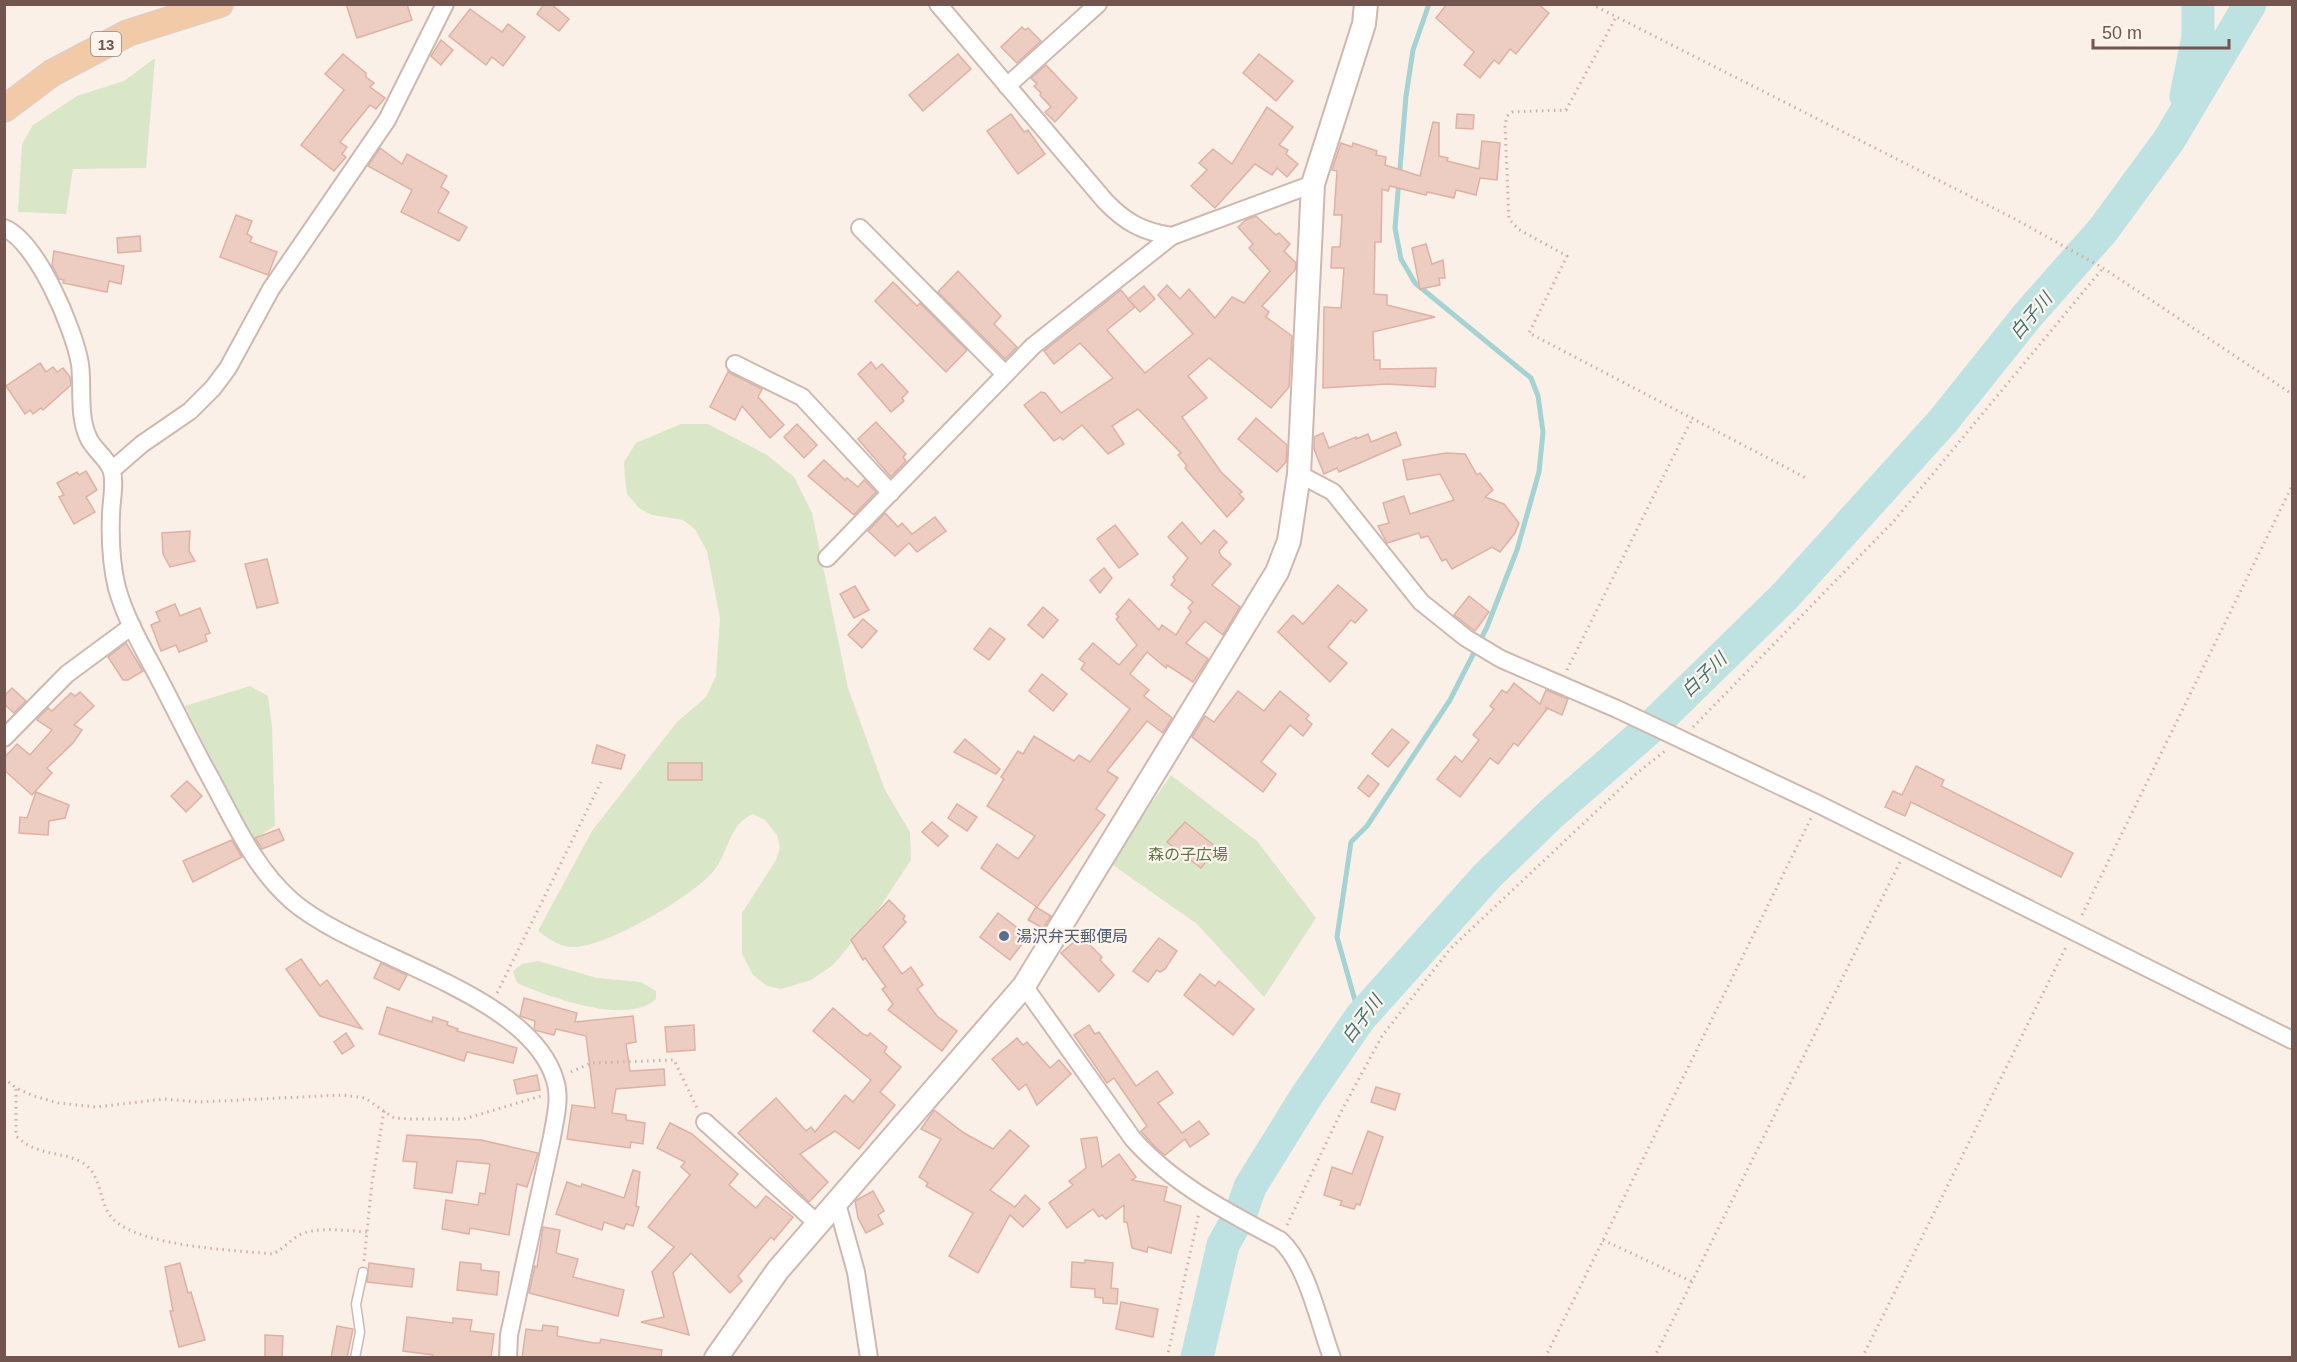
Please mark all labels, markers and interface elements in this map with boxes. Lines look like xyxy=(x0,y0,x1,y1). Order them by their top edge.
scale bar xyxy=(2093,12,2230,50)
text: 50 m xyxy=(2102,23,2142,43)
road number: 13 xyxy=(91,32,121,56)
water label: 白子川 xyxy=(2006,287,2057,343)
water label: 白子川 xyxy=(1678,648,1732,701)
park label: 森の子広場 xyxy=(1148,846,1228,863)
place label: 湯沢弁天郵便局 xyxy=(1016,928,1128,945)
marker: 湯沢弁天郵便局 xyxy=(997,929,1011,943)
water label: 白子川 xyxy=(1338,990,1387,1047)

